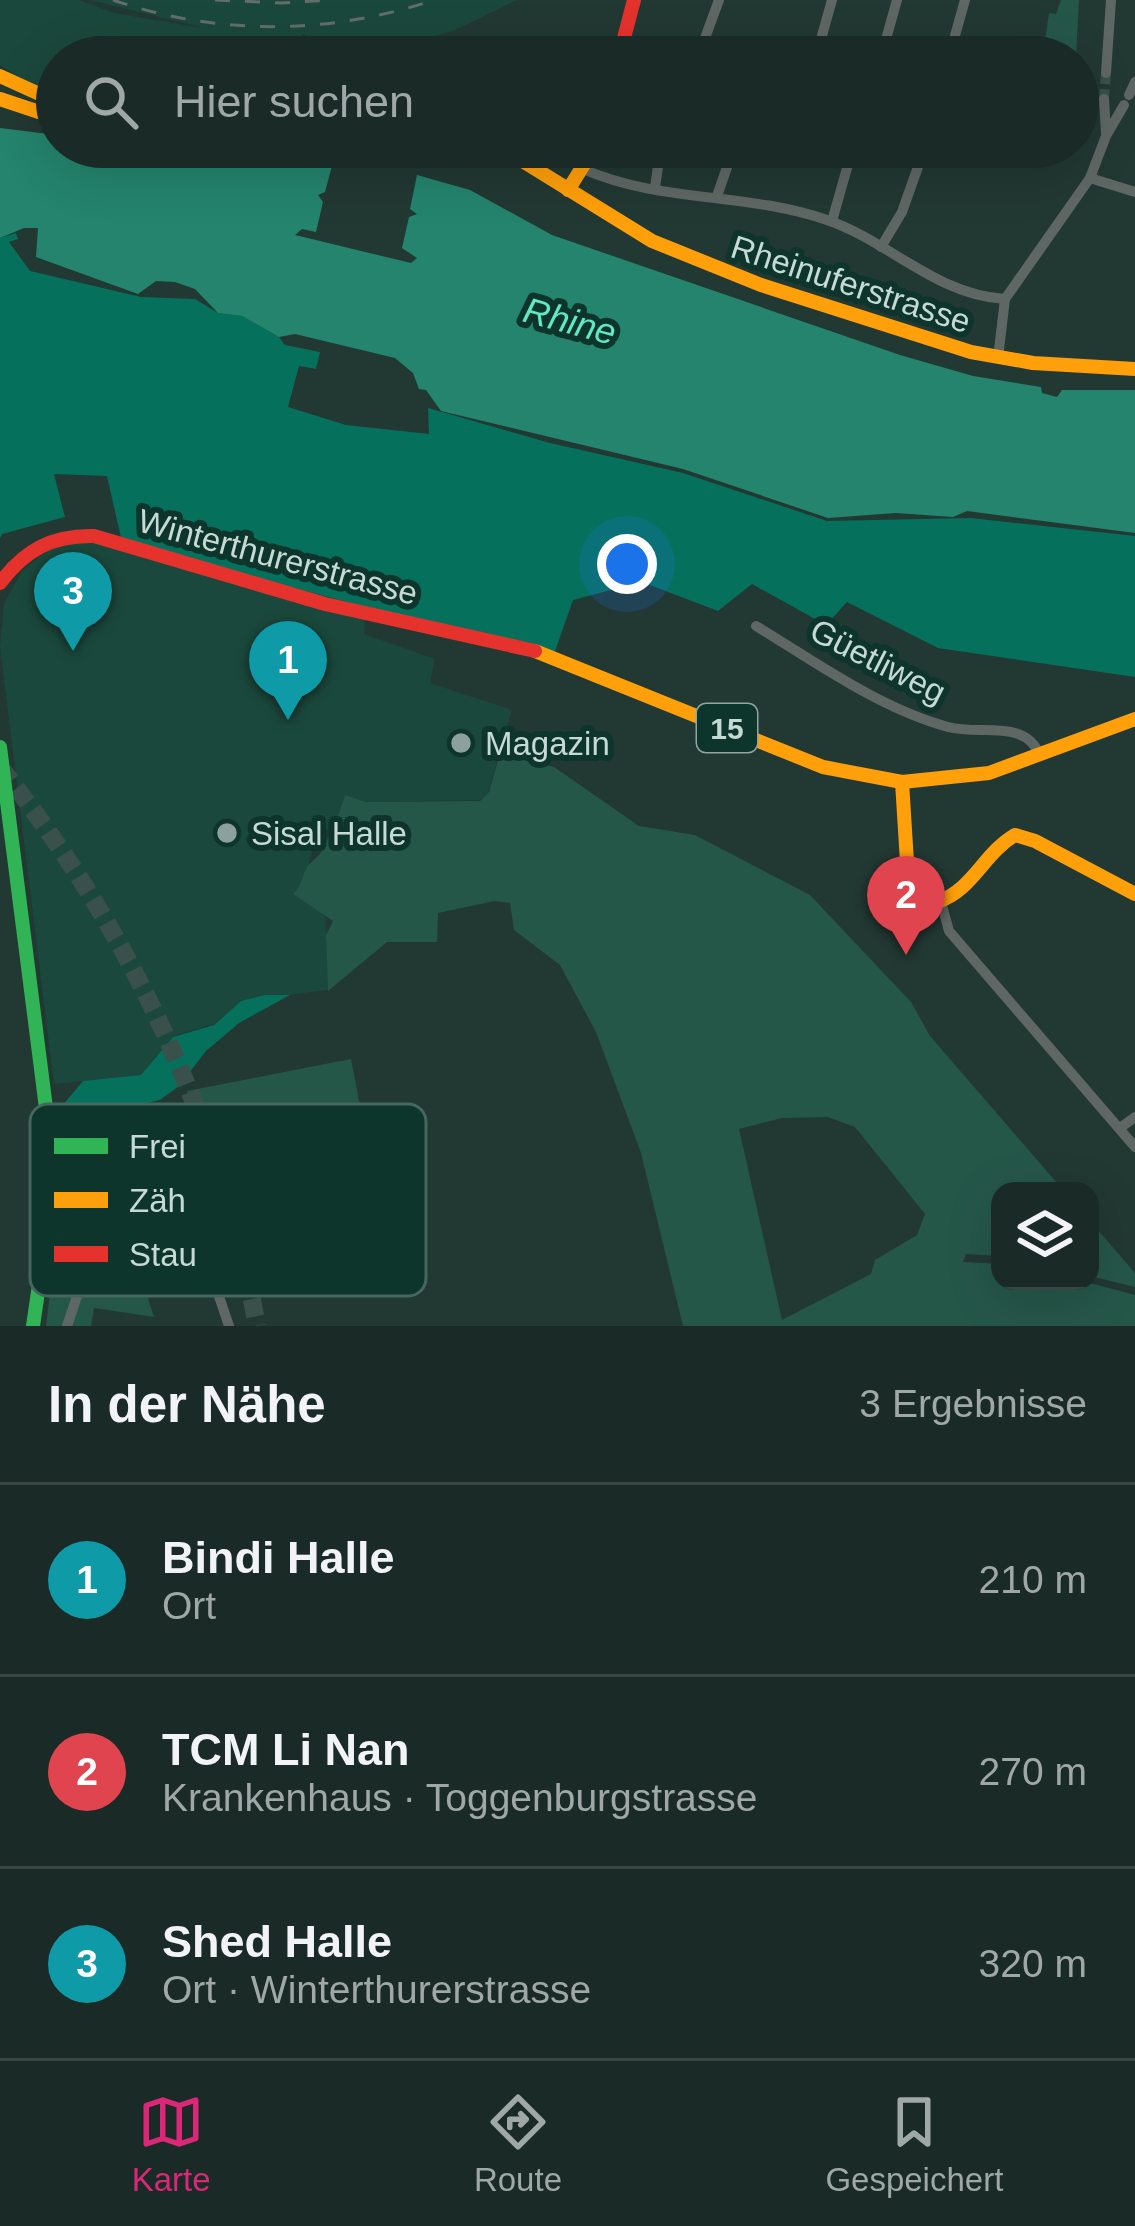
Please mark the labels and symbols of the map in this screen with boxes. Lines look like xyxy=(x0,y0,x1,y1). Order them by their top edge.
street label: Rheinuferstrasse xyxy=(727,228,975,340)
water label: Rhine xyxy=(519,289,621,353)
street label: Winterthurerstrasse xyxy=(134,502,422,612)
your location xyxy=(597,534,657,594)
pin: 3 xyxy=(34,552,112,651)
street label: Güetliweg xyxy=(804,611,952,711)
pin: 1 xyxy=(249,621,327,720)
road number: 15 xyxy=(697,704,757,752)
place label: Magazin xyxy=(485,725,610,762)
marker: Magazin xyxy=(448,730,474,756)
place label: Sisal Halle xyxy=(251,815,407,852)
marker: Sisal Halle xyxy=(214,820,240,846)
pin: 2 xyxy=(867,856,945,955)
legend xyxy=(30,1104,426,1296)
text: Frei xyxy=(129,1128,186,1165)
text: Zäh xyxy=(129,1182,186,1219)
text: Stau xyxy=(129,1236,197,1273)

